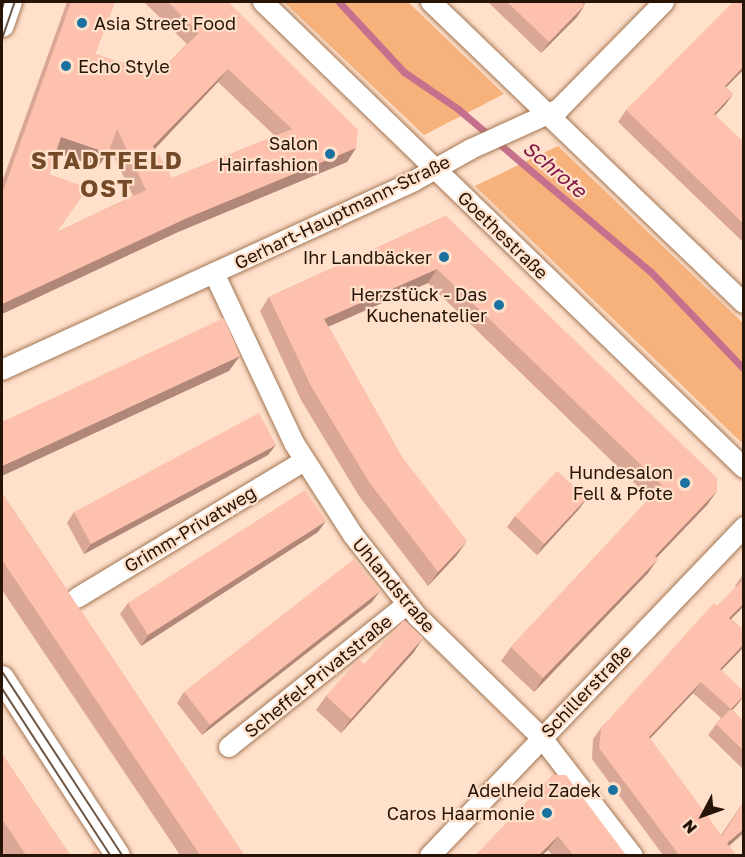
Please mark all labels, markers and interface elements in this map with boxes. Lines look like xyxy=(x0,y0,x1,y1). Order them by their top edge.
place label: Asia Street Food xyxy=(94,12,236,34)
marker: Asia Street Food xyxy=(75,16,89,30)
place label: Echo Style xyxy=(78,55,170,77)
marker: Echo Style xyxy=(59,59,73,73)
place label: Salon Hairfashion xyxy=(218,133,318,176)
water label: Schrote xyxy=(518,136,592,202)
district label: STADTFELD OST xyxy=(31,146,183,202)
marker: Salon Hairfashion xyxy=(323,147,337,161)
street label: Gerhart-Hauptmann-Straße xyxy=(231,150,453,274)
street label: Goethestraße xyxy=(453,186,553,284)
place label: Ihr Landbäcker xyxy=(303,246,432,268)
marker: Ihr Landbäcker xyxy=(437,250,451,264)
place label: Herzstück - Das Kuchenatelier xyxy=(351,284,487,326)
marker: Herzstück - Das Kuchenatelier xyxy=(492,298,506,312)
place label: Hundesalon Fell & Pfote xyxy=(569,462,673,504)
marker: Hundesalon Fell & Pfote xyxy=(678,476,692,490)
street label: Grimm-Privatweg xyxy=(120,481,260,577)
street label: Uhlandstraße xyxy=(348,533,440,637)
street label: Scheffel-Privatstraße xyxy=(240,610,396,742)
street label: Schillerstraße xyxy=(536,640,636,742)
place label: Adelheid Zadek xyxy=(467,779,601,801)
marker: Adelheid Zadek xyxy=(606,783,620,797)
north arrow xyxy=(673,785,733,845)
place label: Caros Haarmonie xyxy=(387,802,535,824)
marker: Caros Haarmonie xyxy=(540,806,554,820)
text: N xyxy=(678,816,701,838)

